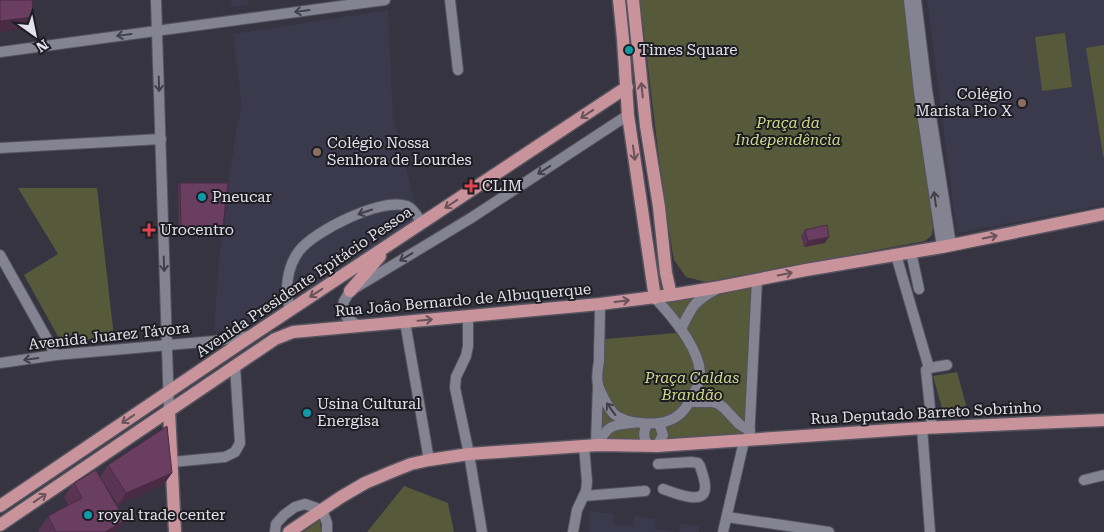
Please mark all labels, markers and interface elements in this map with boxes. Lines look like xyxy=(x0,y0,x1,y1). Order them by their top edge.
one-way arrow xyxy=(295,6,311,16)
north arrow xyxy=(10,10,60,60)
one-way arrow xyxy=(116,31,132,41)
text: N xyxy=(33,36,51,56)
place label: Times Square xyxy=(639,41,738,59)
marker: Times Square xyxy=(623,44,635,56)
one-way arrow xyxy=(154,75,164,91)
one-way arrow xyxy=(637,82,647,98)
place label: Colégio Marista Pio X xyxy=(916,85,1012,120)
marker: Colégio Marista Pio X xyxy=(1016,97,1028,109)
one-way arrow xyxy=(580,109,594,119)
park label: Praça da Independência xyxy=(734,114,841,149)
place label: Colégio Nossa Senhora de Lourdes xyxy=(327,134,472,169)
one-way arrow xyxy=(629,145,639,161)
marker: Colégio Nossa Senhora de Lourdes xyxy=(311,146,323,158)
one-way arrow xyxy=(537,165,551,175)
place label: CLIM xyxy=(482,177,522,195)
marker: CLIM xyxy=(464,179,478,193)
place label: Pneucar xyxy=(212,188,272,206)
marker: Pneucar xyxy=(196,191,208,203)
one-way arrow xyxy=(930,191,940,207)
one-way arrow xyxy=(445,199,459,209)
street label: Avenida Presidente Epitácio Pessoa xyxy=(193,203,415,361)
one-way arrow xyxy=(357,208,373,217)
place label: Urocentro xyxy=(160,221,234,239)
marker: Urocentro xyxy=(142,223,156,237)
one-way arrow xyxy=(981,232,997,242)
one-way arrow xyxy=(400,253,414,263)
one-way arrow xyxy=(160,255,169,271)
one-way arrow xyxy=(777,269,793,279)
street label: Rua João Bernardo de Albuquerque xyxy=(334,280,592,320)
one-way arrow xyxy=(309,288,323,298)
one-way arrow xyxy=(613,296,629,306)
one-way arrow xyxy=(417,316,433,325)
street label: Avenida Juarez Távora xyxy=(28,319,190,353)
one-way arrow xyxy=(23,354,39,364)
park label: Praça Caldas Brandão xyxy=(644,369,739,404)
place label: Usina Cultural Energisa xyxy=(317,395,421,430)
street label: Rua Deputado Barreto Sobrinho xyxy=(810,398,1042,428)
one-way arrow xyxy=(606,402,616,416)
marker: Usina Cultural Energisa xyxy=(301,407,313,419)
one-way arrow xyxy=(122,414,136,424)
one-way arrow xyxy=(33,493,47,503)
place label: royal trade center xyxy=(98,506,225,524)
marker: royal trade center xyxy=(82,509,94,521)

